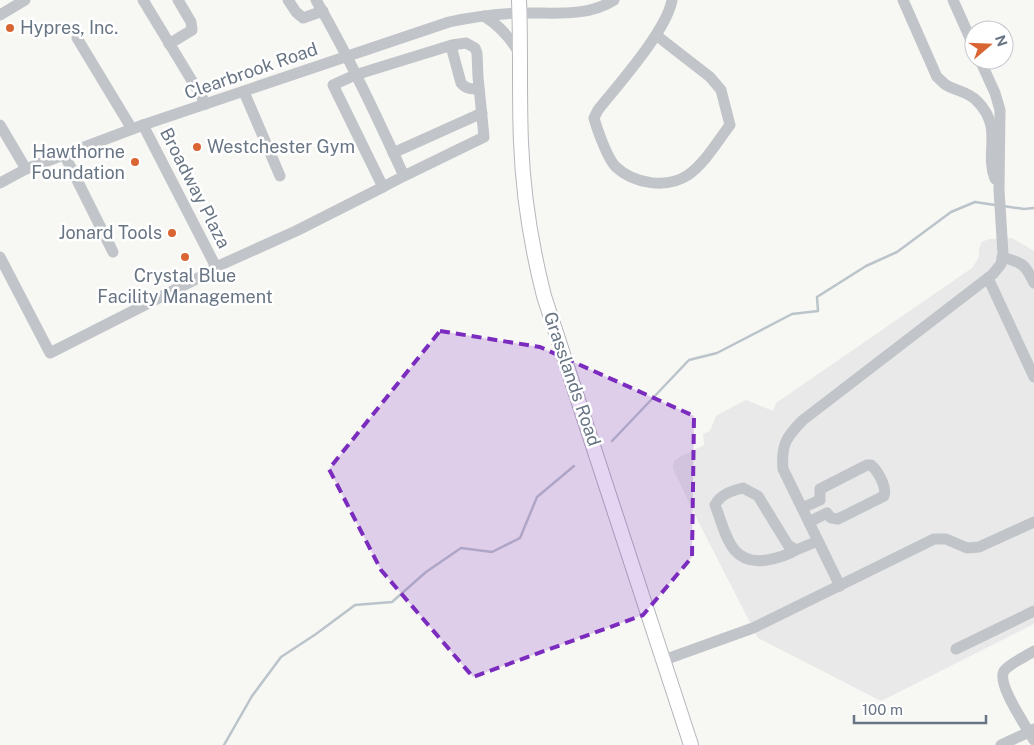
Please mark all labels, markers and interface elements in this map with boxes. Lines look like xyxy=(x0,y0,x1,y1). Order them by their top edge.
place label: Hypres, Inc. xyxy=(20,17,118,38)
north arrow xyxy=(964,20,1014,70)
marker: Hypres, Inc. xyxy=(4,22,16,34)
text: N xyxy=(992,33,1011,49)
street label: Clearbrook Road xyxy=(181,38,320,103)
street label: Broadway Plaza xyxy=(156,124,235,252)
place label: Westchester Gym xyxy=(207,136,355,157)
place label: Hawthorne Foundation xyxy=(31,141,125,183)
marker: Westchester Gym xyxy=(191,141,203,153)
marker: Hawthorne Foundation xyxy=(129,156,141,168)
place label: Jonard Tools xyxy=(58,222,162,243)
marker: Jonard Tools xyxy=(166,227,178,239)
marker: Crystal Blue Facility Management xyxy=(179,251,191,263)
place label: Crystal Blue Facility Management xyxy=(97,265,273,307)
street label: Grasslands Road xyxy=(540,309,605,449)
scale bar xyxy=(854,692,986,724)
text: 100 m xyxy=(862,701,903,718)

